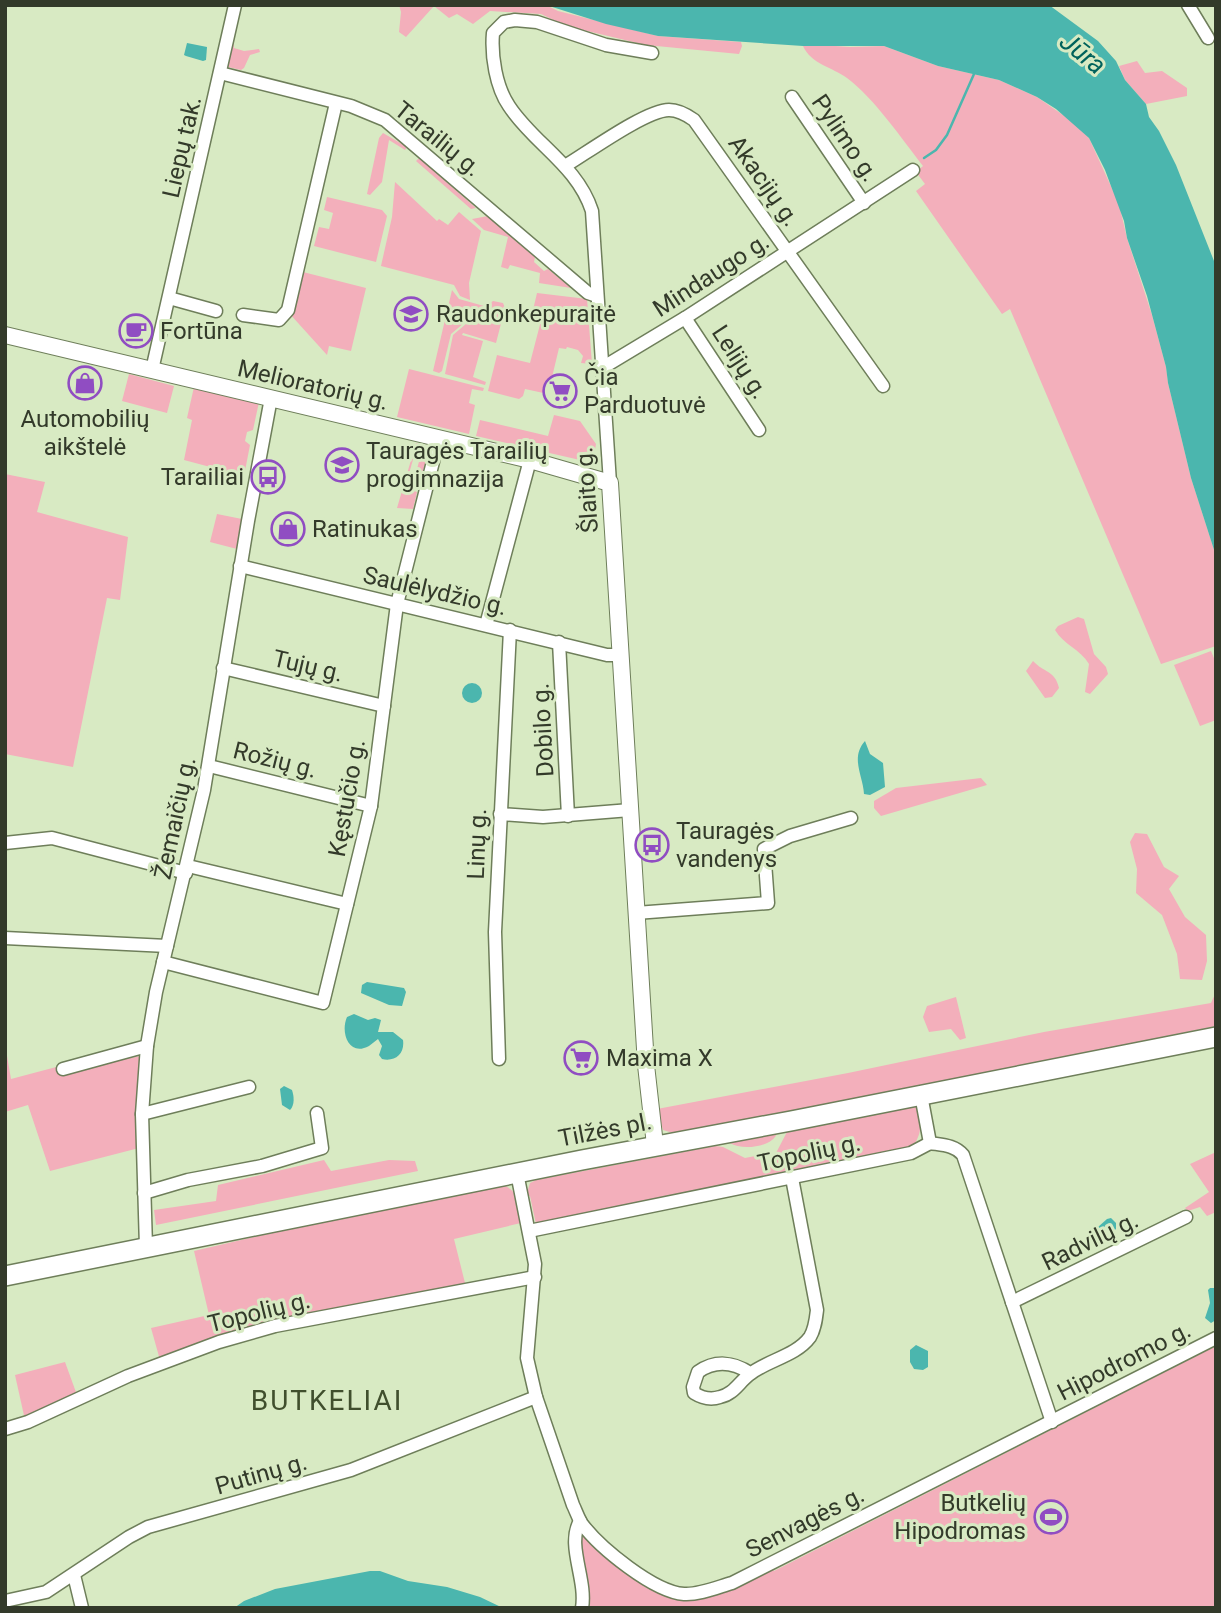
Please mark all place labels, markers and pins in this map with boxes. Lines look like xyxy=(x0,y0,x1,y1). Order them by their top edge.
school or university icon: Raudonkepuraitė xyxy=(392,295,430,333)
place label: Raudonkepuraitė xyxy=(436,300,616,328)
cafe icon: Fortūna xyxy=(117,312,155,350)
place label: Fortūna xyxy=(160,317,243,345)
place label: Čia Parduotuvė xyxy=(584,362,706,419)
shop icon: Automobilių aikštelė xyxy=(66,364,104,402)
supermarket icon: Čia Parduotuvė xyxy=(541,372,579,410)
place label: Automobilių aikštelė xyxy=(20,405,150,461)
place label: Tauragės Tarailių progimnazija xyxy=(366,437,548,493)
school or university icon: Tauragės Tarailių progimnazija xyxy=(323,446,361,484)
bus stop icon: Tarailiai xyxy=(249,458,287,496)
place label: Tarailiai xyxy=(161,463,244,491)
shop icon: Ratinukas xyxy=(269,510,307,548)
place label: Ratinukas xyxy=(312,515,418,543)
place label: Tauragės vandenys xyxy=(676,817,777,873)
bus stop icon: Tauragės vandenys xyxy=(633,826,671,864)
supermarket icon: Maxima X xyxy=(562,1039,600,1077)
place label: Maxima X xyxy=(606,1044,713,1072)
place label: Butkelių Hipodromas xyxy=(894,1489,1026,1545)
sports icon: Butkelių Hipodromas xyxy=(1032,1498,1070,1536)

